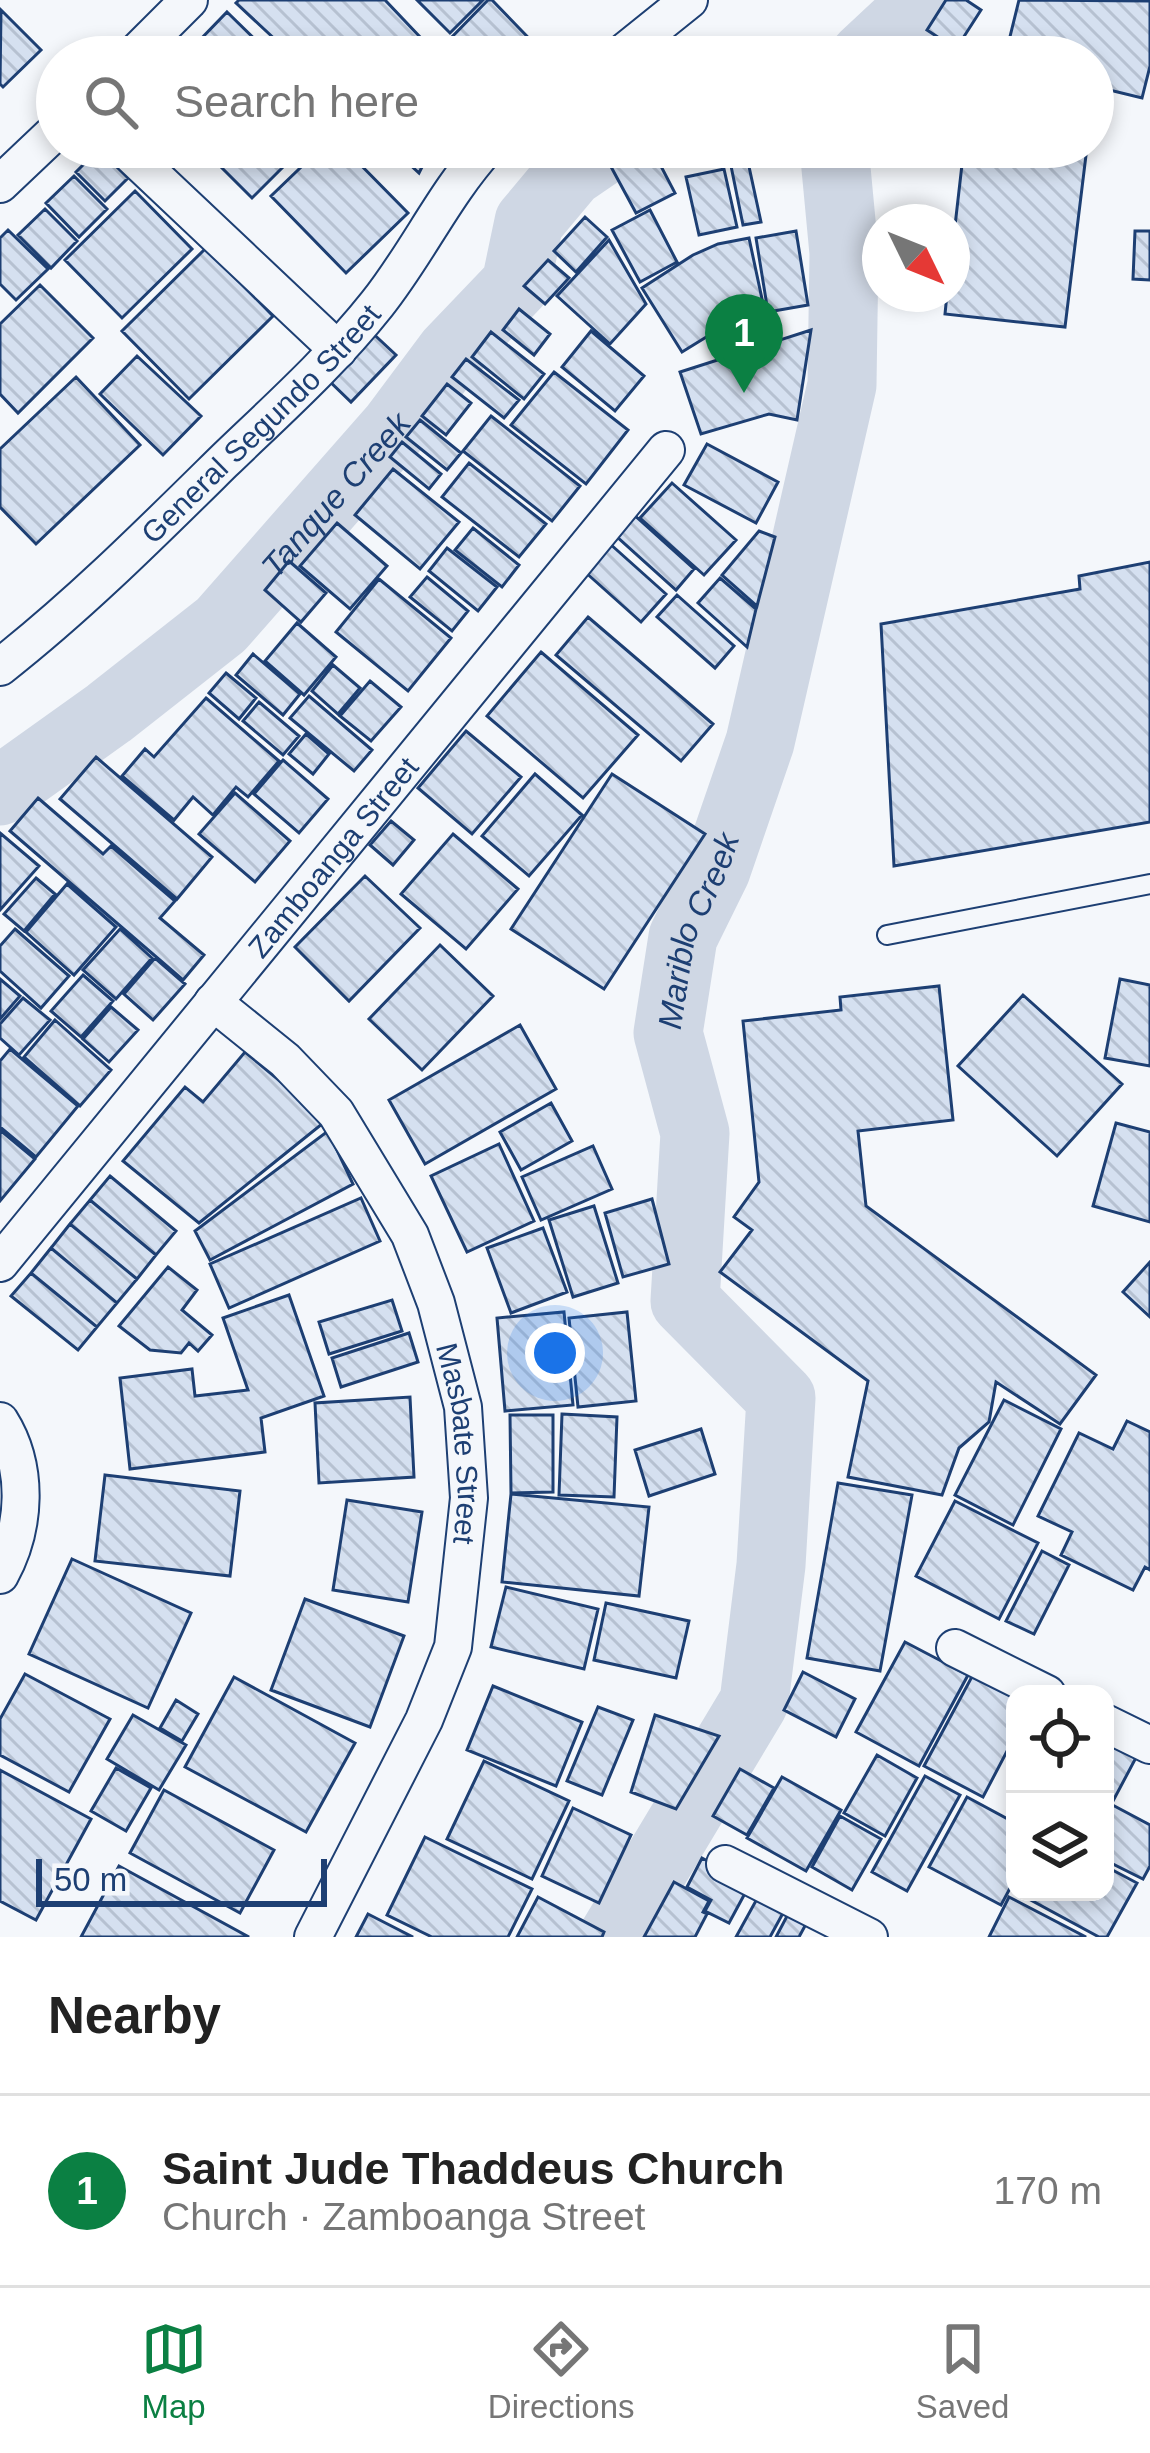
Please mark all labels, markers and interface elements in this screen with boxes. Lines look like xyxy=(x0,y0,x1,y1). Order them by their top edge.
search box xyxy=(36,36,1114,168)
icon: search xyxy=(78,69,144,135)
text: Search here xyxy=(174,76,419,127)
north arrow xyxy=(862,204,970,312)
pin: 1 xyxy=(705,294,783,393)
street label: General Segundo Street xyxy=(134,297,387,549)
water label: Tanque Creek xyxy=(254,404,419,584)
street label: Zamboanga Street xyxy=(241,750,425,963)
water label: Mariblo Creek xyxy=(650,826,746,1031)
your location xyxy=(525,1323,585,1383)
street label: Masbate Street xyxy=(431,1339,486,1547)
map controls xyxy=(1006,1685,1114,1901)
button: locate xyxy=(1006,1685,1114,1793)
button: layers xyxy=(1006,1793,1114,1901)
scale bar xyxy=(36,1853,327,1906)
text: 50 m xyxy=(54,1861,127,1898)
text: Nearby xyxy=(48,1987,221,2044)
text: Saint Jude Thaddeus Church xyxy=(162,2143,785,2194)
text: 1 xyxy=(76,2169,98,2212)
text: 170 m xyxy=(994,2169,1102,2212)
text: Church · Zamboanga Street xyxy=(162,2195,645,2238)
tab: Map xyxy=(141,2316,207,2426)
tab: Directions xyxy=(488,2316,635,2426)
tab: Saved xyxy=(916,2316,1009,2426)

